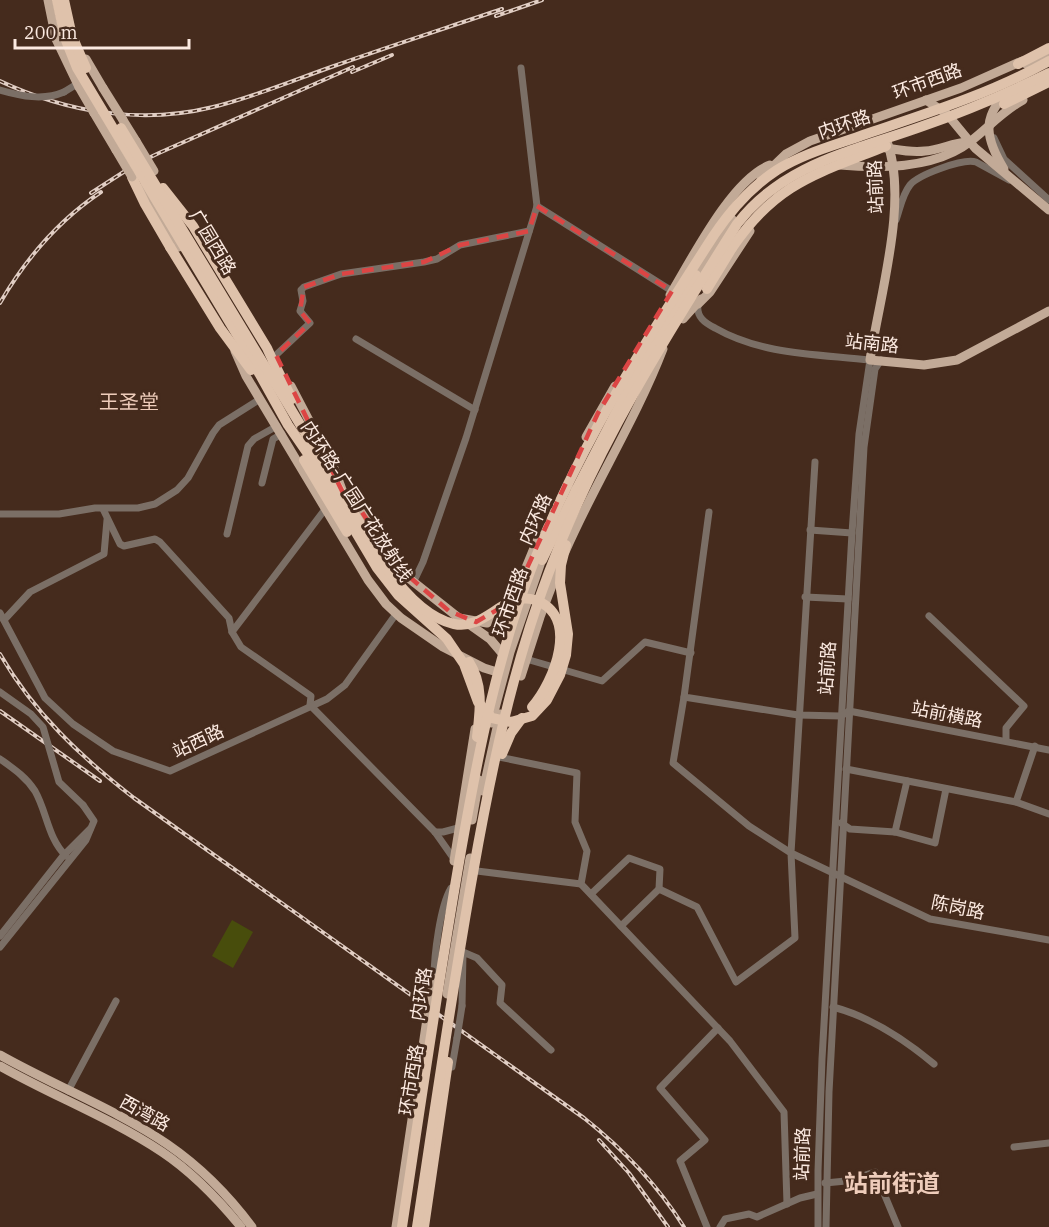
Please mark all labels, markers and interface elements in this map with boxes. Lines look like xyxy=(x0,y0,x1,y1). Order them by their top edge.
scale bar xyxy=(15,12,189,50)
text: 200 m xyxy=(24,21,78,44)
street label: 环市西路 xyxy=(889,58,965,104)
street label: 内环路 xyxy=(815,104,873,144)
street label: 站前路 xyxy=(863,160,887,214)
street label: 广园西路 xyxy=(185,205,241,279)
street label: 站南路 xyxy=(844,329,900,357)
district label: 王圣堂 xyxy=(99,388,159,415)
street label: 内环路-广园广花放射线 xyxy=(296,416,418,586)
street label: 内环路 xyxy=(514,490,556,548)
street label: 环市西路 xyxy=(487,564,533,640)
street label: 站前路 xyxy=(814,640,840,696)
street label: 站前横路 xyxy=(909,696,985,732)
street label: 站西路 xyxy=(169,719,227,763)
street label: 陈岗路 xyxy=(929,890,987,924)
street label: 内环路 xyxy=(405,966,437,1022)
street label: 环市西路 xyxy=(394,1043,428,1117)
street label: 西湾路 xyxy=(116,1090,174,1136)
street label: 站前路 xyxy=(790,1127,814,1181)
district label: 站前街道 xyxy=(844,1167,940,1199)

